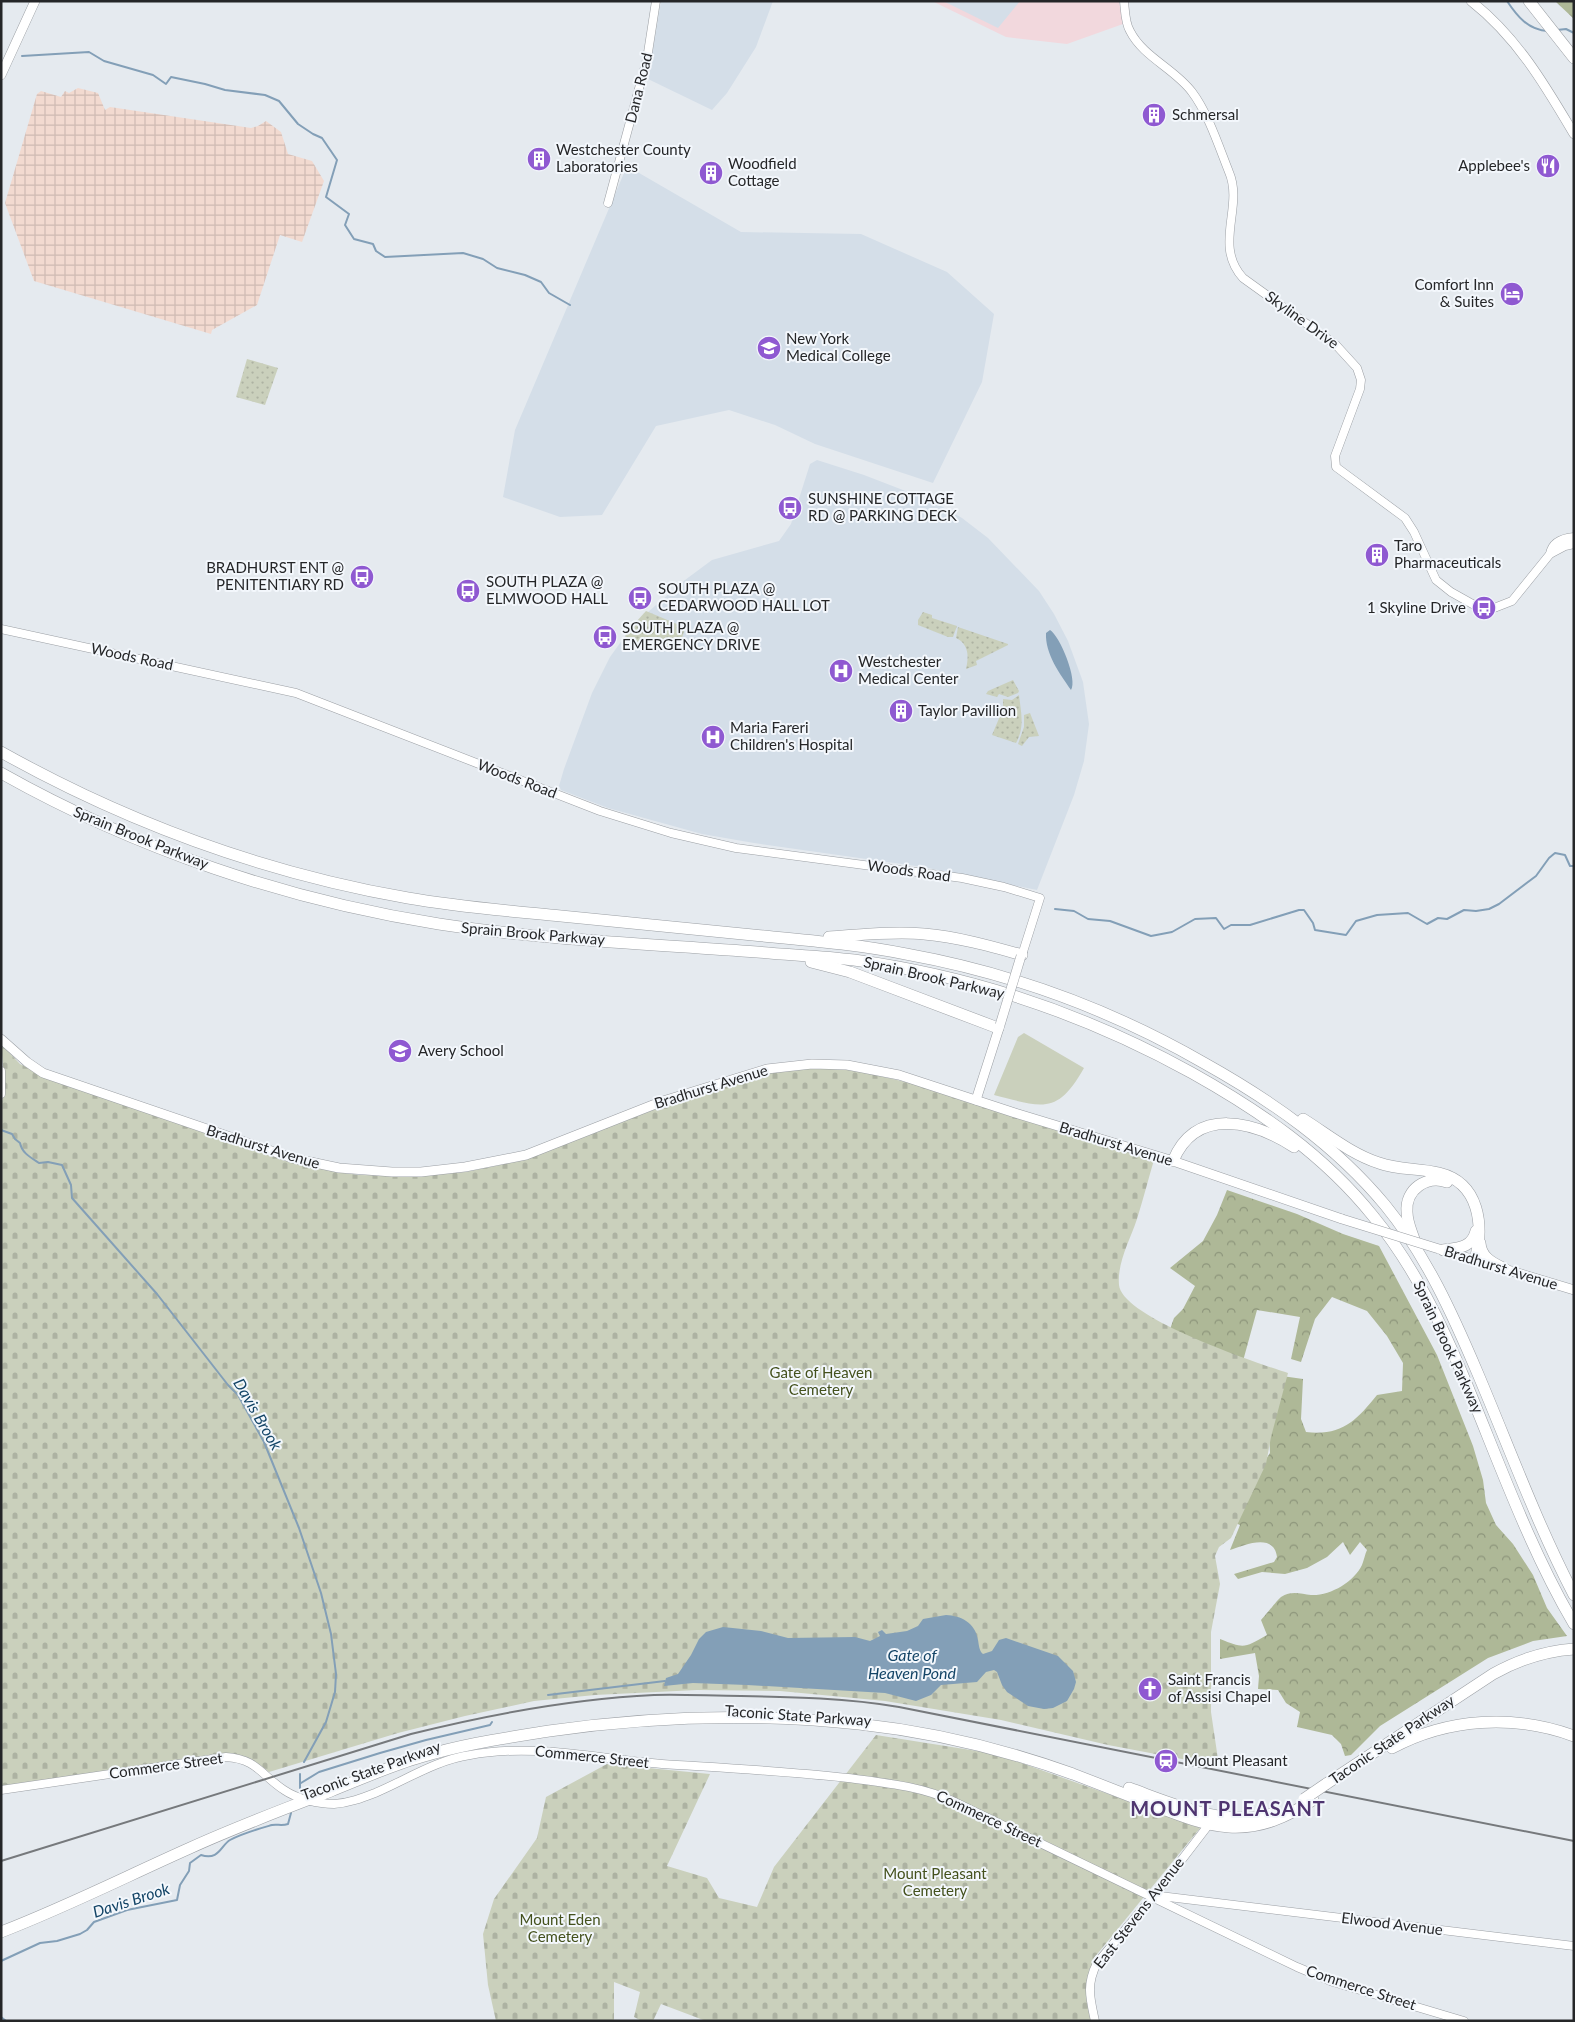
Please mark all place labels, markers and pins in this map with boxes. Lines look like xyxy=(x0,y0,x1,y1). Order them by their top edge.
building icon: Schmersal xyxy=(1141,102,1167,128)
place label: Schmersal xyxy=(1172,105,1239,123)
place label: Westchester County Laboratories xyxy=(556,140,691,175)
building icon: Westchester County Laboratories xyxy=(526,146,552,172)
restaurant icon: Applebee's xyxy=(1535,153,1561,179)
place label: Woodfield Cottage xyxy=(728,154,797,189)
place label: Applebee's xyxy=(1458,156,1530,174)
building icon: Woodfield Cottage xyxy=(698,160,724,186)
place label: Comfort Inn & Suites xyxy=(1414,275,1494,310)
hotel icon: Comfort Inn & Suites xyxy=(1499,281,1525,307)
place label: New York Medical College xyxy=(786,329,891,364)
school or university icon: New York Medical College xyxy=(756,335,782,361)
place label: SUNSHINE COTTAGE RD @ PARKING DECK xyxy=(808,489,957,524)
bus stop icon: SUNSHINE COTTAGE RD @ PARKING DECK xyxy=(777,495,803,521)
place label: Taro Pharmaceuticals xyxy=(1394,536,1501,571)
building icon: Taro Pharmaceuticals xyxy=(1364,542,1390,568)
place label: BRADHURST ENT @ PENITENTIARY RD xyxy=(206,558,344,593)
bus stop icon: BRADHURST ENT @ PENITENTIARY RD xyxy=(349,564,375,590)
place label: SOUTH PLAZA @ ELMWOOD HALL xyxy=(486,572,608,607)
bus stop icon: SOUTH PLAZA @ ELMWOOD HALL xyxy=(455,578,481,604)
place label: SOUTH PLAZA @ CEDARWOOD HALL LOT xyxy=(658,579,830,614)
bus stop icon: SOUTH PLAZA @ CEDARWOOD HALL LOT xyxy=(627,585,653,611)
bus stop icon: 1 Skyline Drive xyxy=(1471,595,1497,621)
place label: 1 Skyline Drive xyxy=(1367,598,1466,616)
place label: SOUTH PLAZA @ EMERGENCY DRIVE xyxy=(622,618,760,653)
bus stop icon: SOUTH PLAZA @ EMERGENCY DRIVE xyxy=(592,624,618,650)
place label: Westchester Medical Center xyxy=(858,652,959,687)
hospital icon: Westchester Medical Center xyxy=(828,658,854,684)
building icon: Taylor Pavillion xyxy=(888,698,914,724)
place label: Taylor Pavillion xyxy=(918,701,1016,719)
place label: Maria Fareri Children's Hospital xyxy=(730,718,853,753)
hospital icon: Maria Fareri Children's Hospital xyxy=(700,724,726,750)
school or university icon: Avery School xyxy=(387,1038,413,1064)
place label: Avery School xyxy=(418,1041,504,1059)
place label: Saint Francis of Assisi Chapel xyxy=(1168,1670,1271,1705)
church icon: Saint Francis of Assisi Chapel xyxy=(1137,1676,1163,1702)
station icon: Mount Pleasant xyxy=(1153,1748,1179,1774)
place label: Mount Pleasant xyxy=(1184,1751,1288,1769)

